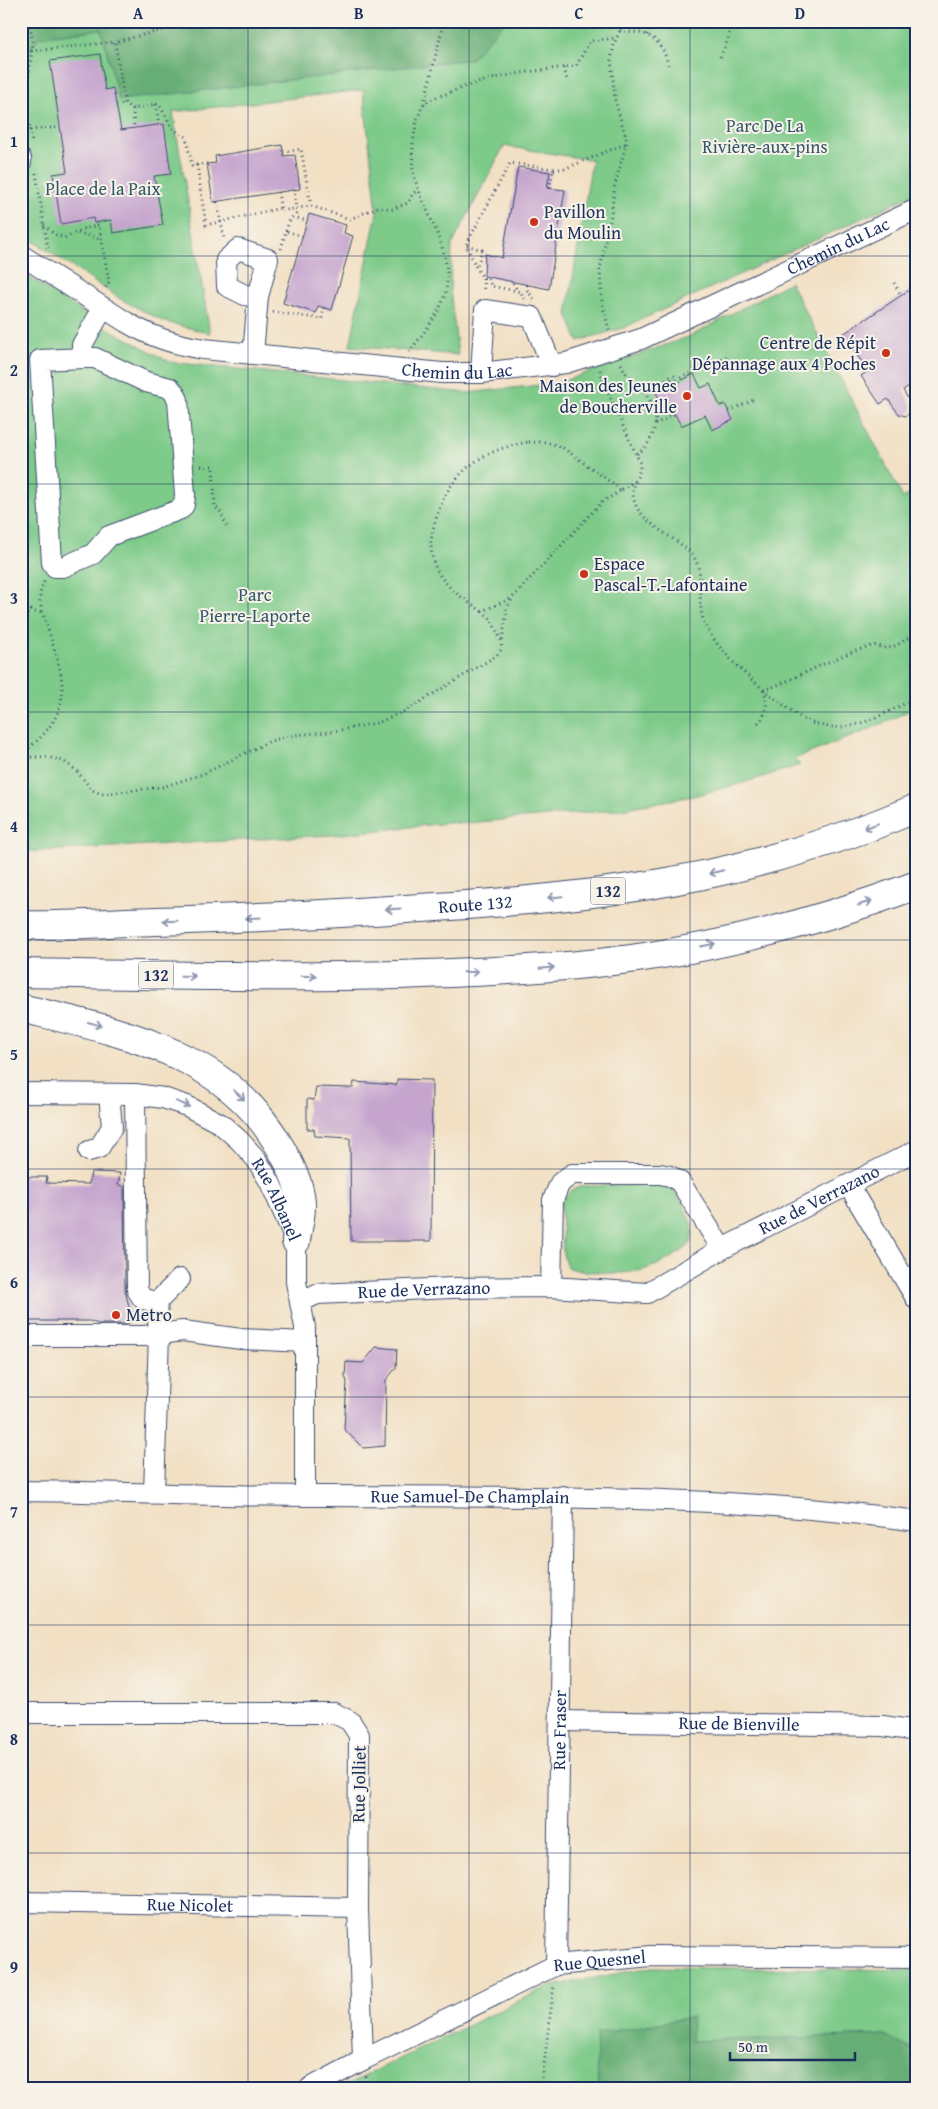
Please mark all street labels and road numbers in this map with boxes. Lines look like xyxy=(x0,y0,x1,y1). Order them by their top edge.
street label: Chemin du Lac xyxy=(782,210,894,282)
street label: Chemin du Lac xyxy=(401,355,514,386)
road number: 132 xyxy=(590,878,626,904)
street label: Route 132 xyxy=(438,887,513,920)
road number: 132 xyxy=(138,962,174,988)
street label: Rue Albanel xyxy=(245,1152,308,1245)
street label: Rue de Verrazano xyxy=(754,1157,884,1241)
street label: Rue de Verrazano xyxy=(357,1274,491,1305)
street label: Rue Samuel-De Champlain xyxy=(370,1482,570,1510)
street label: Rue Fraser xyxy=(545,1689,573,1770)
street label: Rue de Bienville xyxy=(678,1709,800,1738)
street label: Rue Jolliet xyxy=(344,1744,373,1823)
street label: Rue Nicolet xyxy=(147,1890,234,1919)
street label: Rue Quesnel xyxy=(552,1943,647,1978)

